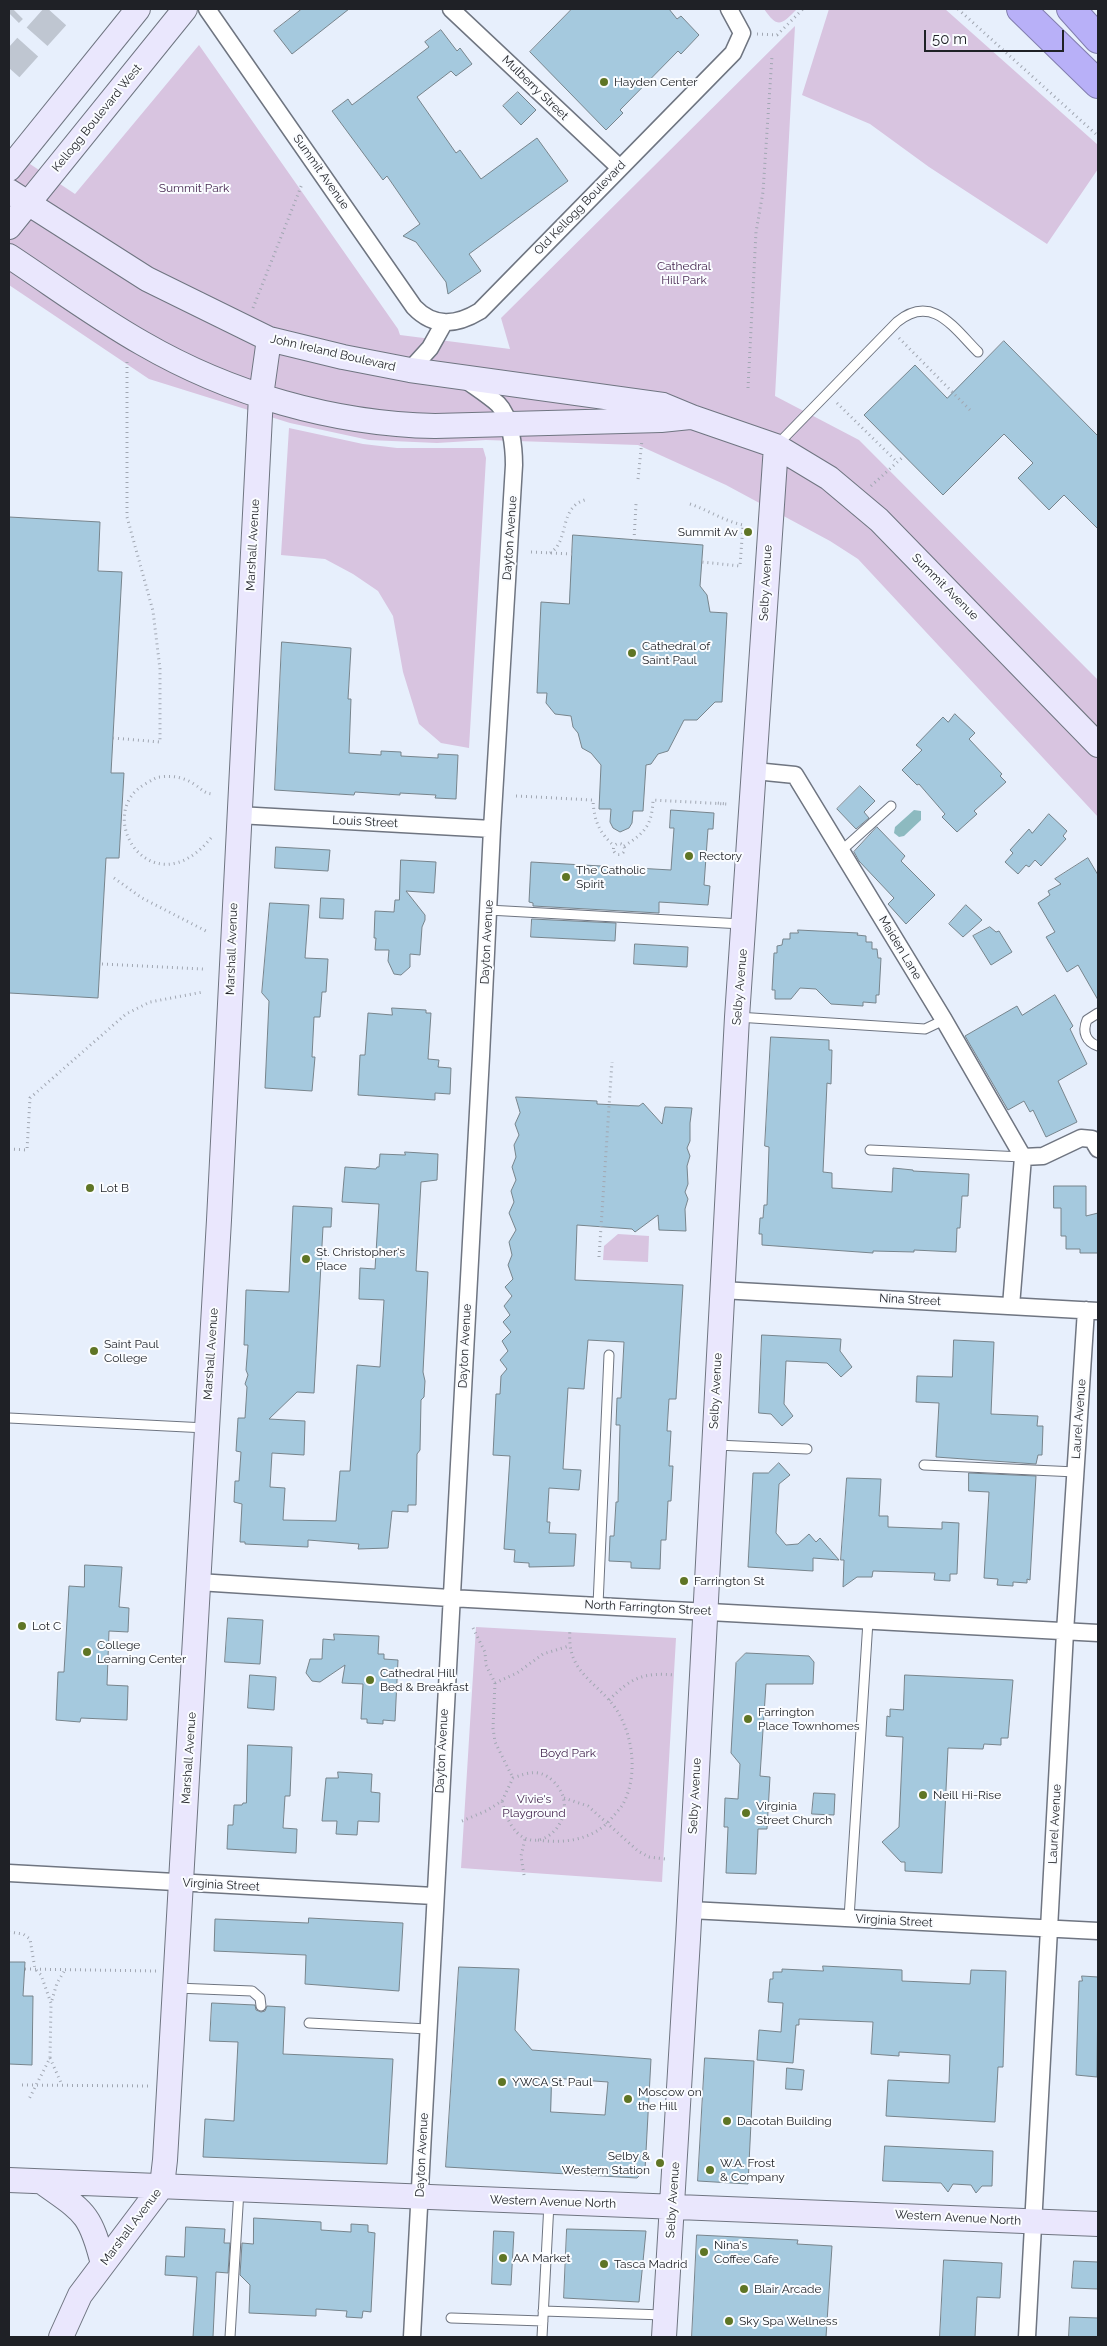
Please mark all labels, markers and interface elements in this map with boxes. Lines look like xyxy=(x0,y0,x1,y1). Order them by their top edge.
scale bar xyxy=(927,20,1067,52)
text: 50 m xyxy=(932,30,967,48)
street label: Mulberry Street xyxy=(499,53,571,123)
street label: Kellogg Boulevard West xyxy=(49,61,145,175)
place label: Hayden Center xyxy=(614,75,697,89)
marker: Hayden Center xyxy=(598,76,610,88)
street label: Summit Avenue xyxy=(290,132,352,212)
street label: Old Kellogg Boulevard xyxy=(531,158,629,258)
park label: Summit Park xyxy=(159,181,229,195)
park label: Cathedral Hill Park xyxy=(657,259,711,287)
street label: John Ireland Boulevard xyxy=(269,332,397,374)
street label: Dayton Avenue xyxy=(500,495,520,581)
street label: Marshall Avenue xyxy=(243,499,263,591)
place label: Summit Av xyxy=(678,525,738,539)
marker: Summit Av xyxy=(742,526,754,538)
street label: Selby Avenue xyxy=(757,544,775,622)
street label: Summit Avenue xyxy=(909,551,981,623)
place label: Cathedral of Saint Paul xyxy=(642,639,710,667)
marker: Cathedral of Saint Paul xyxy=(626,647,638,659)
street label: Louis Street xyxy=(332,813,398,831)
place label: Rectory xyxy=(699,849,742,863)
marker: Rectory xyxy=(683,850,695,862)
place label: The Catholic Spirit xyxy=(576,863,646,891)
marker: The Catholic Spirit xyxy=(560,871,572,883)
street label: Dayton Avenue xyxy=(478,899,496,985)
street label: Marshall Avenue xyxy=(223,903,241,995)
street label: Maiden Lane xyxy=(875,914,925,982)
street label: Selby Avenue xyxy=(729,948,751,1026)
place label: Lot B xyxy=(100,1181,129,1195)
marker: Lot B xyxy=(84,1182,96,1194)
place label: St. Christopher's Place xyxy=(316,1245,405,1273)
marker: St. Christopher's Place xyxy=(300,1253,312,1265)
street label: Nina Street xyxy=(879,1291,941,1309)
street label: Dayton Avenue xyxy=(456,1303,474,1389)
street label: Marshall Avenue xyxy=(201,1307,221,1401)
place label: Saint Paul College xyxy=(104,1337,159,1365)
marker: Saint Paul College xyxy=(88,1345,100,1357)
street label: Selby Avenue xyxy=(707,1352,725,1430)
street label: Laurel Avenue xyxy=(1069,1379,1089,1459)
place label: Farrington St xyxy=(694,1574,765,1588)
marker: Farrington St xyxy=(678,1575,690,1587)
street label: North Farrington Street xyxy=(584,1597,712,1619)
place label: Lot C xyxy=(32,1619,61,1633)
marker: Lot C xyxy=(16,1620,28,1632)
place label: College Learning Center xyxy=(97,1638,186,1666)
marker: College Learning Center xyxy=(81,1646,93,1658)
place label: Cathedral Hill Bed & Breakfast xyxy=(380,1666,469,1694)
marker: Cathedral Hill Bed & Breakfast xyxy=(364,1674,376,1686)
place label: Farrington Place Townhomes xyxy=(758,1705,860,1733)
street label: Dayton Avenue xyxy=(433,1708,451,1794)
street label: Marshall Avenue xyxy=(179,1711,199,1805)
marker: Farrington Place Townhomes xyxy=(742,1713,754,1725)
park label: Boyd Park xyxy=(540,1746,596,1760)
street label: Selby Avenue xyxy=(686,1757,704,1835)
street label: Laurel Avenue xyxy=(1046,1784,1064,1864)
place label: Neill Hi-Rise xyxy=(933,1788,1001,1802)
marker: Neill Hi-Rise xyxy=(917,1789,929,1801)
park label: Vivie's Playground xyxy=(502,1792,566,1820)
place label: Virginia Street Church xyxy=(756,1799,832,1827)
marker: Virginia Street Church xyxy=(740,1807,752,1819)
street label: Virginia Street xyxy=(182,1876,260,1894)
street label: Virginia Street xyxy=(855,1912,933,1930)
place label: YWCA St. Paul xyxy=(512,2075,592,2089)
marker: YWCA St. Paul xyxy=(496,2076,508,2088)
place label: Moscow on the Hill xyxy=(638,2085,702,2113)
marker: Moscow on the Hill xyxy=(622,2093,634,2105)
street label: Dayton Avenue xyxy=(413,2112,431,2198)
place label: Dacotah Building xyxy=(737,2114,832,2128)
marker: Dacotah Building xyxy=(721,2115,733,2127)
place label: Selby & Western Station xyxy=(562,2149,650,2177)
place label: W.A. Frost & Company xyxy=(720,2156,785,2184)
marker: Selby & Western Station xyxy=(654,2157,666,2169)
street label: Selby Avenue xyxy=(663,2161,683,2239)
marker: W.A. Frost & Company xyxy=(704,2164,716,2176)
street label: Marshall Avenue xyxy=(97,2186,165,2268)
street label: Western Avenue North xyxy=(490,2193,616,2211)
street label: Western Avenue North xyxy=(894,2207,1022,2229)
place label: Nina's Coffee Cafe xyxy=(714,2238,779,2266)
marker: Nina's Coffee Cafe xyxy=(698,2246,710,2258)
place label: AA Market xyxy=(513,2251,571,2265)
marker: AA Market xyxy=(497,2252,509,2264)
place label: Tasca Madrid xyxy=(614,2257,687,2271)
marker: Tasca Madrid xyxy=(598,2258,610,2270)
place label: Blair Arcade xyxy=(754,2282,821,2296)
marker: Blair Arcade xyxy=(738,2283,750,2295)
place label: Sky Spa Wellness xyxy=(739,2314,837,2328)
marker: Sky Spa Wellness xyxy=(723,2315,735,2327)

